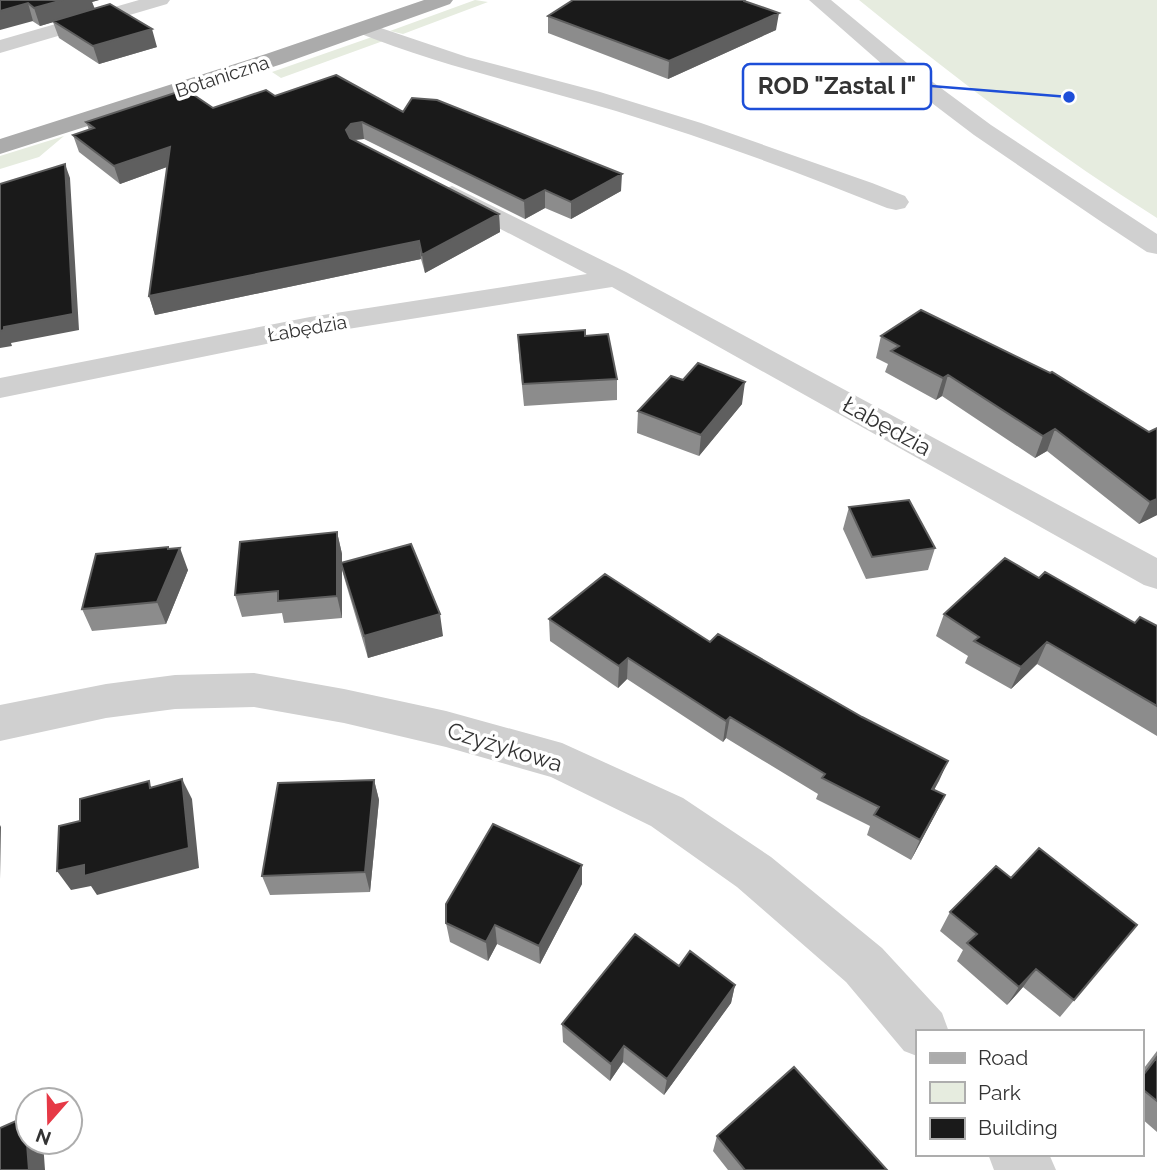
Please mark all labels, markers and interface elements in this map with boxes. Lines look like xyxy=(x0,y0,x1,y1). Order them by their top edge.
street label: Botaniczna xyxy=(172,51,272,101)
callout: ROD "Zastal I" xyxy=(743,64,931,109)
text: ROD "Zastal I" xyxy=(758,71,916,100)
street label: Łabędzia xyxy=(266,310,348,346)
street label: Łabędzia xyxy=(838,390,936,461)
street label: Czyżykowa xyxy=(444,716,566,777)
legend xyxy=(916,1030,1143,1156)
text: Road xyxy=(978,1045,1028,1070)
text: Park xyxy=(978,1080,1021,1105)
north arrow xyxy=(14,1086,84,1156)
text: Building xyxy=(978,1115,1058,1140)
text: N xyxy=(33,1124,54,1150)

